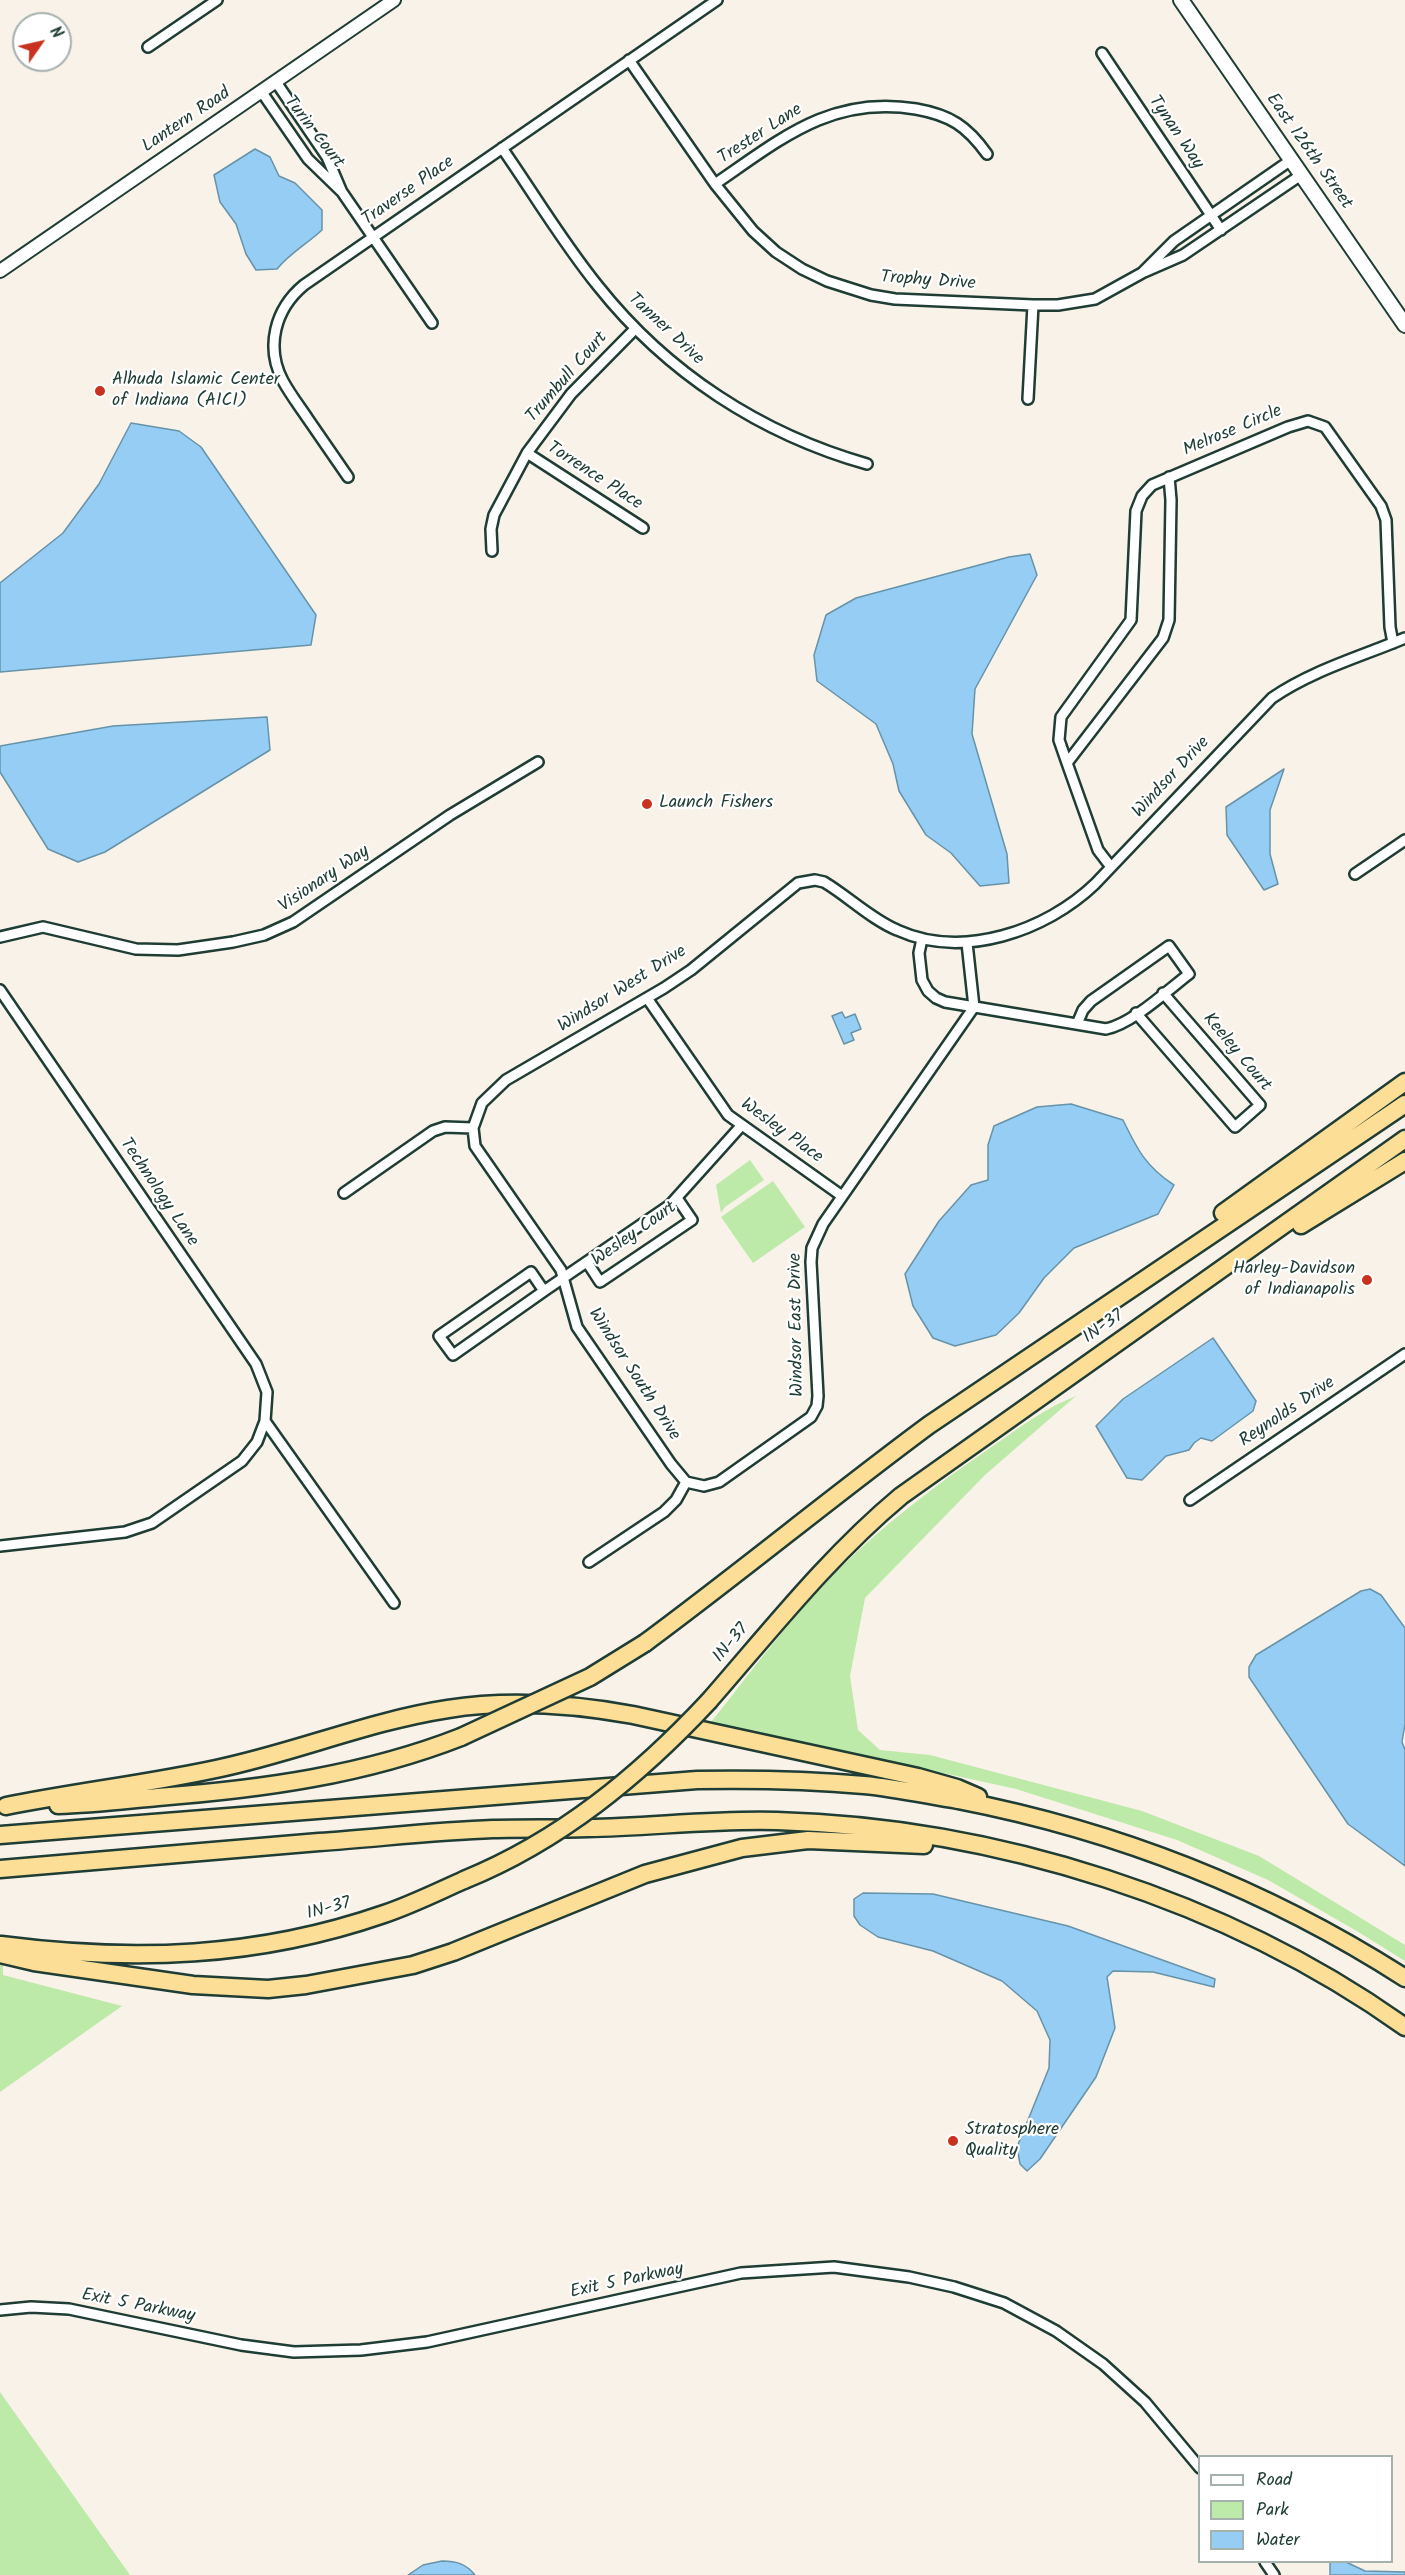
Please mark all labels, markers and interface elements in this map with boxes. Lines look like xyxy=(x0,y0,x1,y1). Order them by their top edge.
north arrow xyxy=(12,12,72,72)
text: N xyxy=(42,22,69,44)
street label: Lantern Road xyxy=(139,84,235,158)
street label: East 126th Street xyxy=(1260,90,1356,214)
street label: Tynan Way xyxy=(1143,92,1207,174)
street label: Turin Court xyxy=(278,93,348,173)
street label: Trester Lane xyxy=(715,100,807,170)
street label: Traverse Place xyxy=(359,152,459,232)
street label: Trophy Drive xyxy=(880,268,976,296)
street label: Tanner Drive xyxy=(622,289,708,371)
street label: Trumbull Court xyxy=(523,328,613,428)
place label: Alhuda Islamic Center of Indiana (AICI) xyxy=(112,370,280,412)
marker: Alhuda Islamic Center of Indiana (AICI) xyxy=(93,384,107,398)
street label: Melrose Circle xyxy=(1180,401,1286,463)
street label: Torrence Place xyxy=(542,438,646,516)
street label: Windsor Drive xyxy=(1129,733,1215,823)
place label: Launch Fishers xyxy=(659,793,773,815)
marker: Launch Fishers xyxy=(640,797,654,811)
street label: Visionary Way xyxy=(276,842,374,918)
street label: Windsor West Drive xyxy=(555,942,691,1038)
street label: Keeley Court xyxy=(1197,1009,1275,1097)
street label: Wesley Place xyxy=(736,1095,826,1169)
street label: Technology Lane xyxy=(114,1135,202,1251)
street label: Wesley Court xyxy=(588,1198,682,1272)
street label: Windsor East Drive xyxy=(786,1253,810,1397)
place label: Harley-Davidson of Indianapolis xyxy=(1233,1259,1355,1302)
marker: Harley-Davidson of Indianapolis xyxy=(1360,1273,1374,1287)
street label: Windsor South Drive xyxy=(582,1305,684,1445)
street label: IN-37 xyxy=(1080,1306,1128,1350)
street label: Reynolds Drive xyxy=(1236,1373,1340,1453)
street label: IN-37 xyxy=(709,1620,755,1668)
street label: IN-37 xyxy=(305,1894,353,1926)
place label: Stratosphere Quality xyxy=(965,2120,1059,2162)
marker: Stratosphere Quality xyxy=(946,2134,960,2148)
street label: Exit 5 Parkway xyxy=(568,2259,686,2305)
street label: Exit 5 Parkway xyxy=(79,2285,197,2329)
legend xyxy=(1198,2455,1393,2563)
text: Road xyxy=(1256,2466,1292,2495)
text: Park xyxy=(1256,2496,1289,2525)
text: Water xyxy=(1256,2526,1300,2555)

